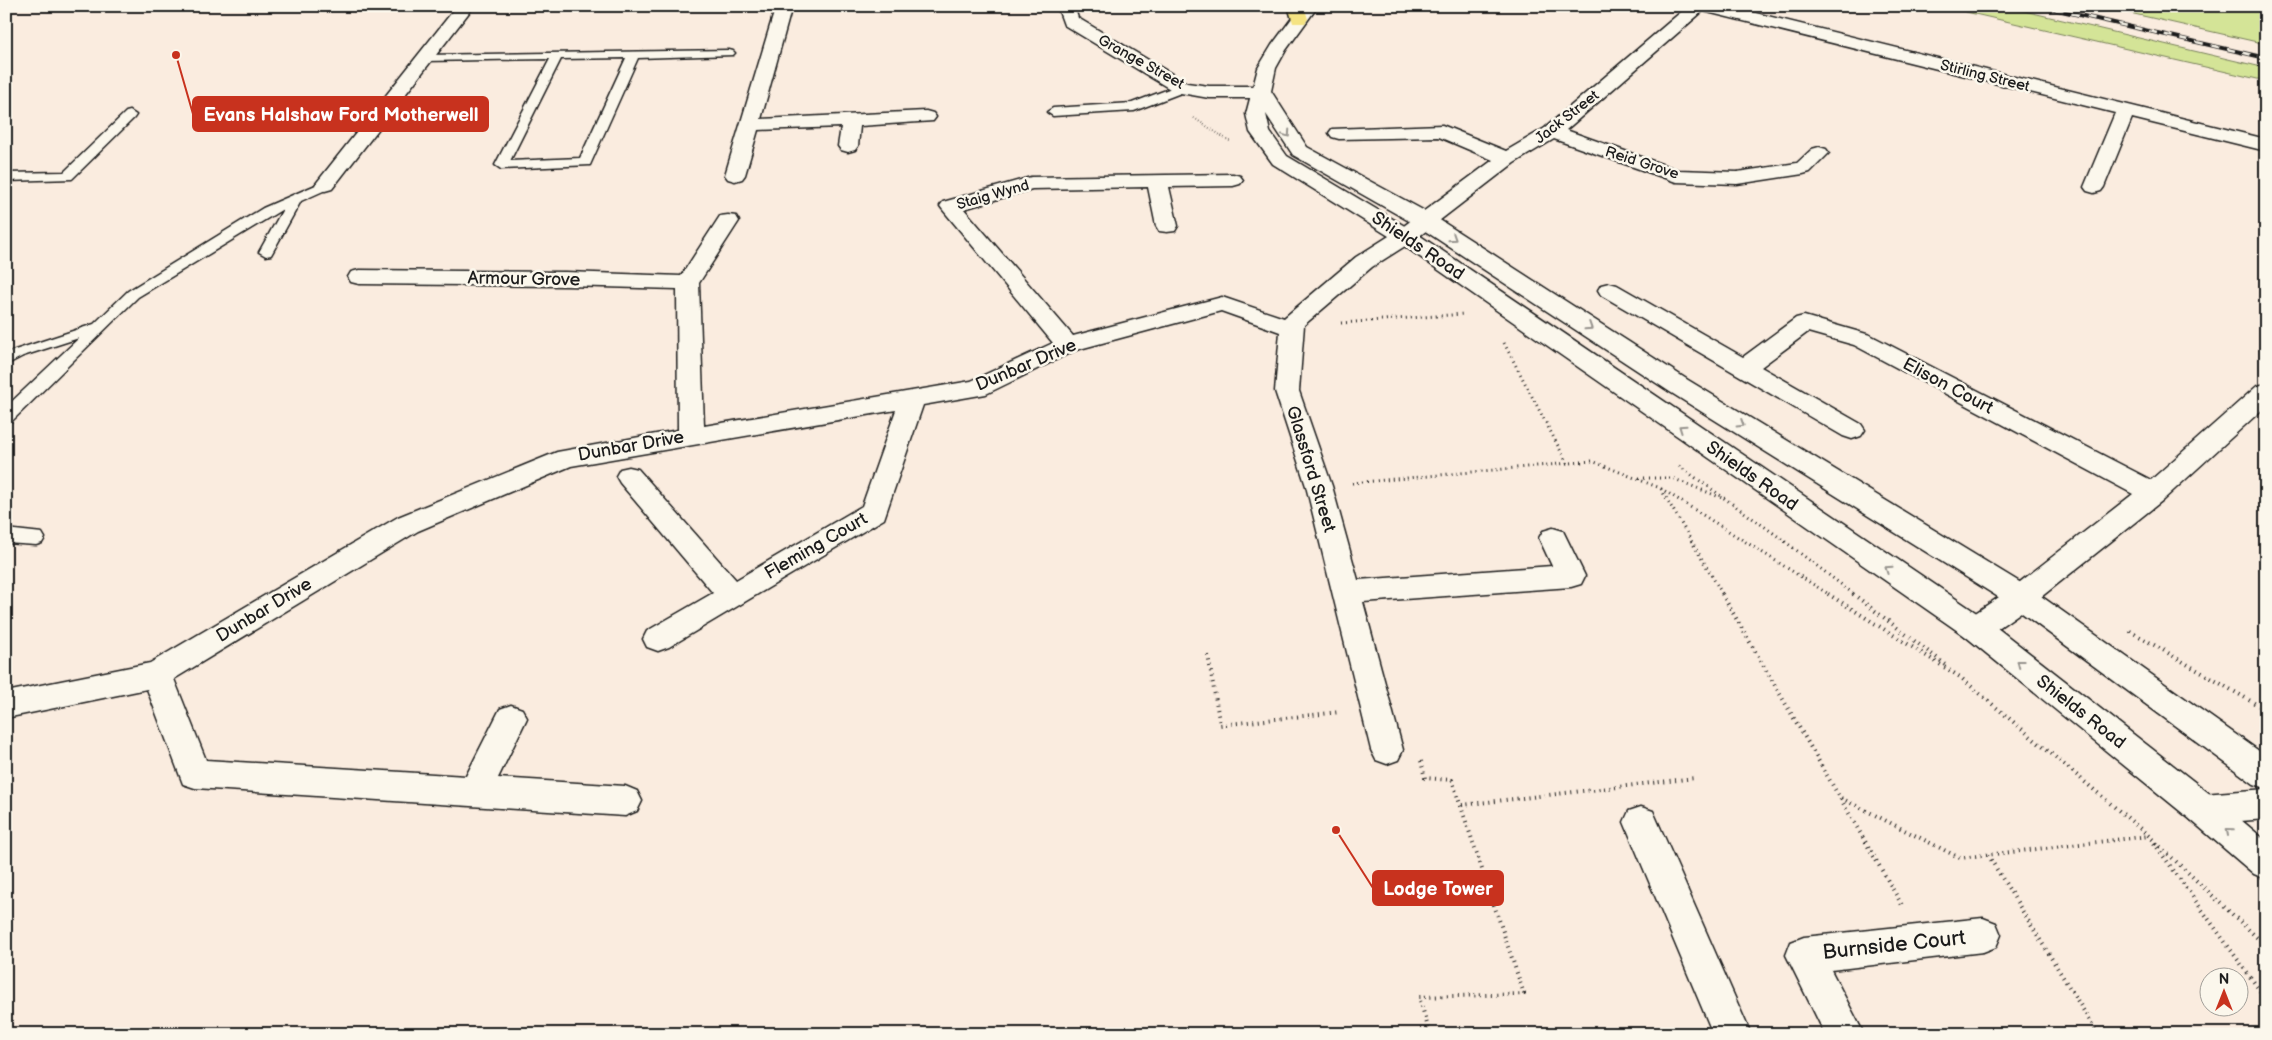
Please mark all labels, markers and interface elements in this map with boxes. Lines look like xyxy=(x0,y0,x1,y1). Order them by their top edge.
street label: Grange Street xyxy=(1094,30,1188,94)
street label: Stirling Street xyxy=(1938,56,2032,96)
street label: Jack Street xyxy=(1531,86,1603,148)
callout: Evans Halshaw Ford Motherwell xyxy=(193,97,488,131)
text: Evans Halshaw Ford Motherwell xyxy=(203,104,479,127)
one-way arrow xyxy=(1281,128,1290,138)
street label: Reid Grove xyxy=(1603,142,1681,184)
street label: Staig Wynd xyxy=(954,176,1032,214)
street label: Shields Road xyxy=(1368,207,1468,285)
one-way arrow xyxy=(1448,232,1457,242)
street label: Armour Grove xyxy=(467,268,581,290)
one-way arrow xyxy=(1583,321,1593,330)
street label: Dunbar Drive xyxy=(972,334,1080,396)
street label: Elison Court xyxy=(1899,353,1997,419)
street label: Glassford Street xyxy=(1282,403,1340,535)
one-way arrow xyxy=(1735,418,1744,428)
one-way arrow xyxy=(1678,425,1688,434)
street label: Dunbar Drive xyxy=(576,426,686,466)
street label: Shields Road xyxy=(1702,437,1802,515)
street label: Fleming Court xyxy=(761,508,871,584)
one-way arrow xyxy=(1885,566,1894,575)
street label: Dunbar Drive xyxy=(213,573,316,647)
one-way arrow xyxy=(2017,661,2026,669)
street label: Shields Road xyxy=(2032,671,2130,753)
one-way arrow xyxy=(2226,828,2235,837)
callout: Lodge Tower xyxy=(1373,871,1503,905)
text: Lodge Tower xyxy=(1383,878,1493,901)
street label: Burnside Court xyxy=(1821,925,1967,965)
north arrow xyxy=(2200,968,2250,1018)
text: N xyxy=(2219,971,2229,988)

